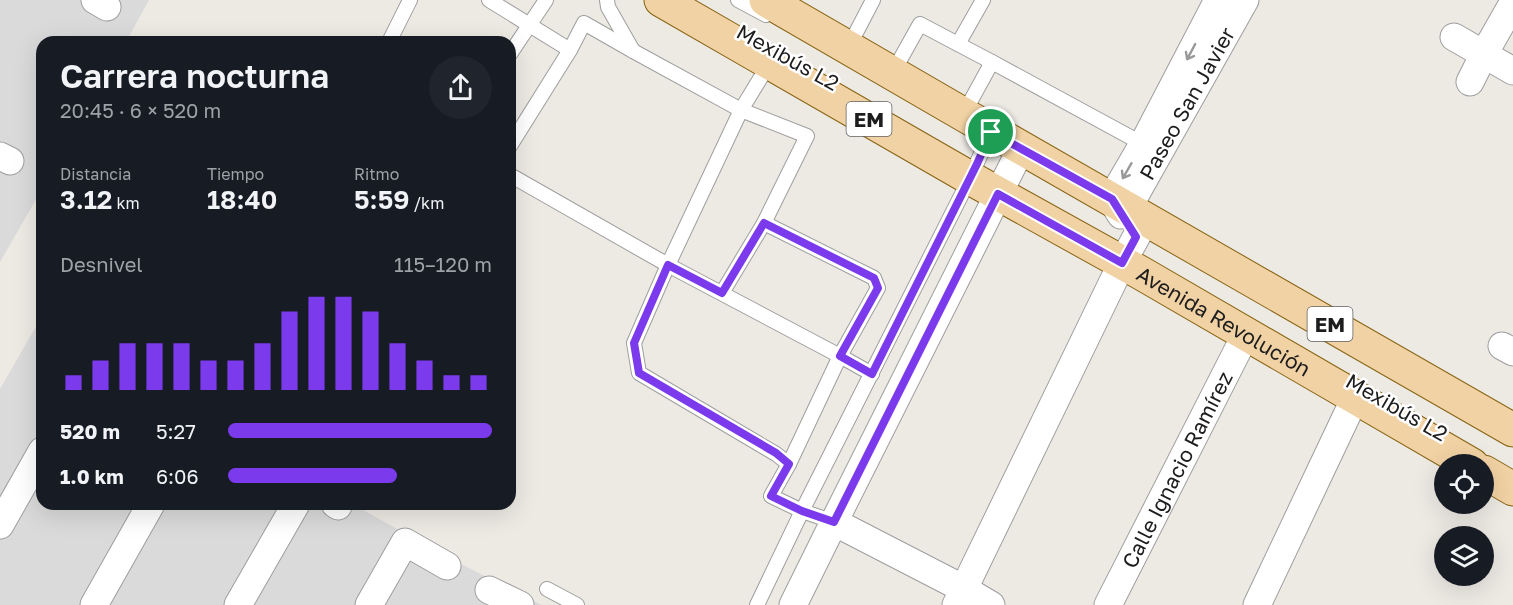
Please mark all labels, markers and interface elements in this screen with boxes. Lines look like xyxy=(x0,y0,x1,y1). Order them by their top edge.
street label: Mexibús L2 xyxy=(732,18,844,96)
street label: Paseo San Javier xyxy=(1134,23,1240,184)
one-way arrow xyxy=(1185,43,1197,60)
text: Carrera nocturna xyxy=(60,56,329,95)
button: share xyxy=(429,56,492,119)
text: 20:45 · 6 × 520 m xyxy=(60,98,221,122)
road number: EM xyxy=(846,102,892,136)
pin xyxy=(965,106,1016,157)
icon: arrive xyxy=(974,115,1007,148)
one-way arrow xyxy=(1121,162,1132,180)
text: Distancia xyxy=(60,164,131,184)
text: Tiempo xyxy=(207,164,264,184)
text: Ritmo xyxy=(354,164,399,184)
text: 3.12 xyxy=(60,184,112,215)
text: 18:40 xyxy=(207,184,277,215)
text: 5:59 xyxy=(354,184,409,215)
text: km xyxy=(112,193,140,213)
text: /km xyxy=(409,193,444,213)
text: Desnivel xyxy=(60,252,143,276)
text: 115–120 m xyxy=(394,252,492,276)
street label: Avenida Revolución xyxy=(1132,260,1316,382)
road number: EM xyxy=(1308,307,1352,341)
street label: Calle Ignacio Ramírez xyxy=(1116,367,1238,572)
street label: Mexibús L2 xyxy=(1342,367,1452,447)
text: 520 m xyxy=(60,419,120,443)
text: 5:27 xyxy=(156,419,196,443)
map controls xyxy=(1434,454,1494,586)
button: locate xyxy=(1434,454,1494,514)
text: 1.0 km xyxy=(60,464,124,488)
text: 6:06 xyxy=(156,464,199,488)
button: layers xyxy=(1434,526,1494,586)

